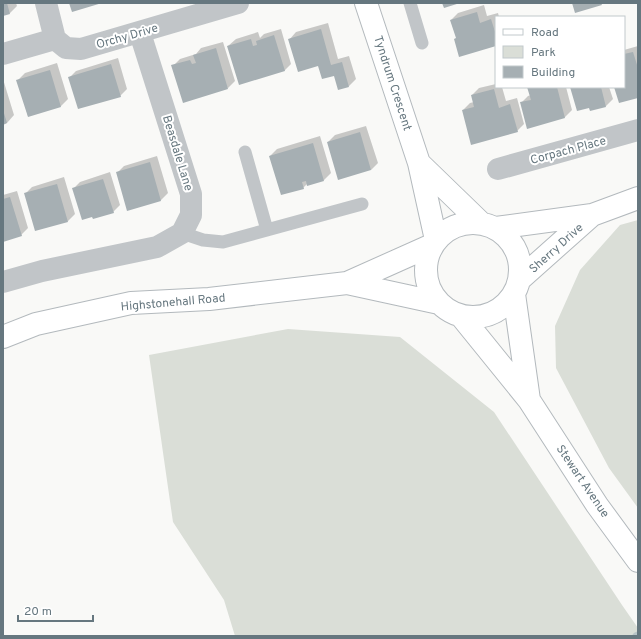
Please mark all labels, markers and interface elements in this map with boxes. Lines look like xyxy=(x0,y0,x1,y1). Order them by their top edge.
legend xyxy=(495,16,625,88)
street label: Orchy Drive xyxy=(95,21,160,53)
text: Road xyxy=(531,25,559,41)
street label: Tyndrum Crescent xyxy=(369,34,415,133)
text: Park xyxy=(531,45,556,61)
text: Building xyxy=(531,65,575,81)
street label: Beasdale Lane xyxy=(158,114,196,193)
street label: Corpach Place xyxy=(529,133,608,169)
street label: Sherry Drive xyxy=(526,220,587,277)
street label: Highstonehall Road xyxy=(120,290,226,316)
street label: Stewart Avenue xyxy=(552,442,612,521)
scale bar xyxy=(18,597,93,623)
text: 20 m xyxy=(24,604,52,620)

